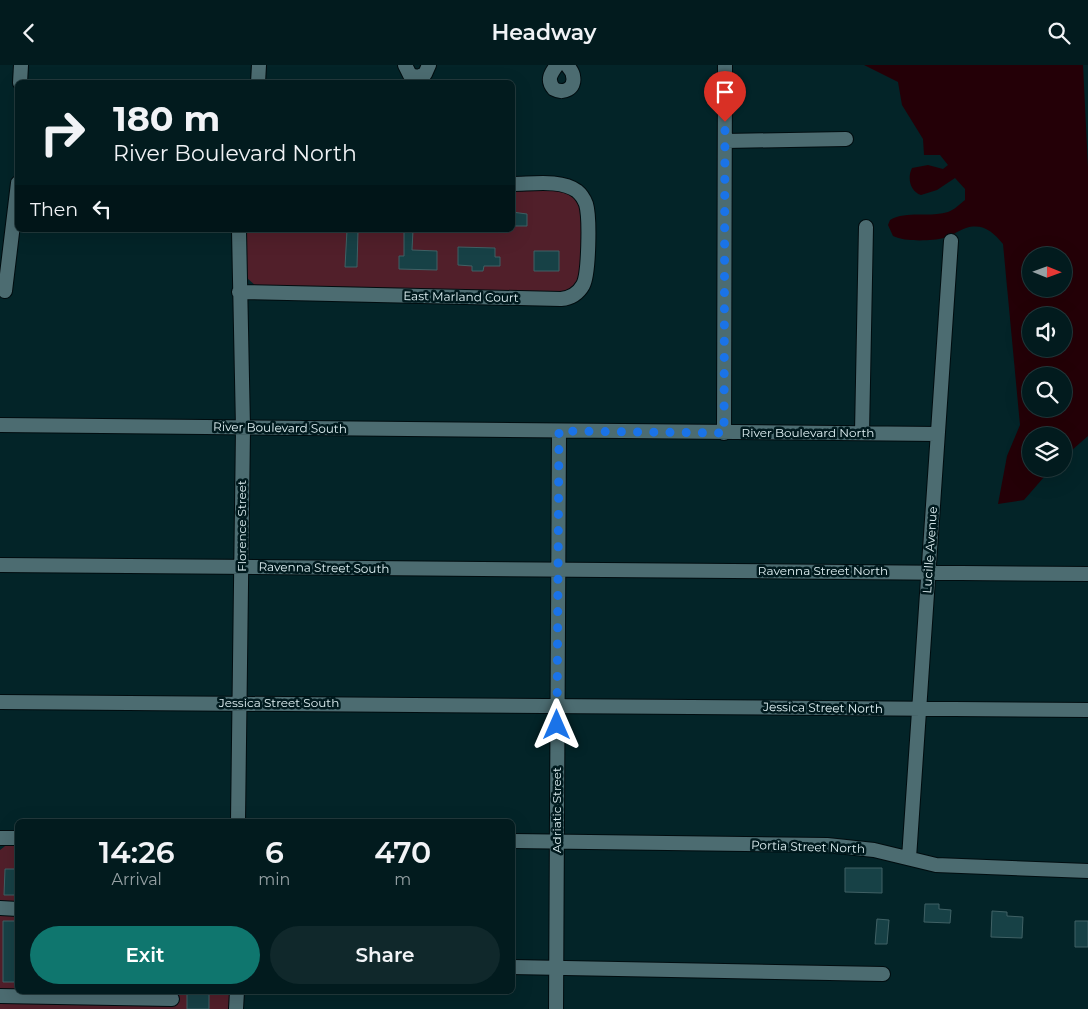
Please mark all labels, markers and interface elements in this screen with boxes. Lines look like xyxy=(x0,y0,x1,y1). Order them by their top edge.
icon: back xyxy=(15,19,43,47)
text: Headway xyxy=(491,19,597,46)
icon: search xyxy=(1045,19,1073,47)
pin xyxy=(704,71,746,122)
icon: arrive xyxy=(711,78,739,106)
text: 180 m xyxy=(113,97,220,140)
icon: right xyxy=(30,100,95,165)
text: River Boulevard North xyxy=(113,140,357,167)
icon: left xyxy=(88,195,116,223)
text: Then xyxy=(30,198,78,221)
north arrow xyxy=(1022,247,1072,297)
map controls xyxy=(1022,247,1072,477)
street label: East Marland Court xyxy=(403,288,519,305)
button: sound xyxy=(1022,307,1072,357)
button: search xyxy=(1022,367,1072,417)
street label: River Boulevard South xyxy=(213,419,347,436)
street label: River Boulevard North xyxy=(742,425,874,440)
button: layers xyxy=(1022,427,1072,477)
street label: Florence Street xyxy=(234,480,249,572)
street label: Lucille Avenue xyxy=(919,506,940,594)
street label: Ravenna Street South xyxy=(258,559,390,576)
street label: Ravenna Street North xyxy=(758,563,888,578)
street label: Jessica Street South xyxy=(218,695,339,710)
position arrow xyxy=(530,698,582,750)
street label: Jessica Street North xyxy=(762,699,883,716)
street label: Adriatic Street xyxy=(549,767,564,853)
text: 14:26 xyxy=(99,834,174,871)
text: 6 xyxy=(265,834,284,871)
text: 470 xyxy=(374,834,431,871)
street label: Portia Street North xyxy=(751,837,865,856)
text: Arrival xyxy=(111,870,162,889)
text: min xyxy=(258,870,290,889)
text: m xyxy=(394,870,411,889)
button: Exit xyxy=(30,926,260,984)
button: Share xyxy=(270,926,500,984)

